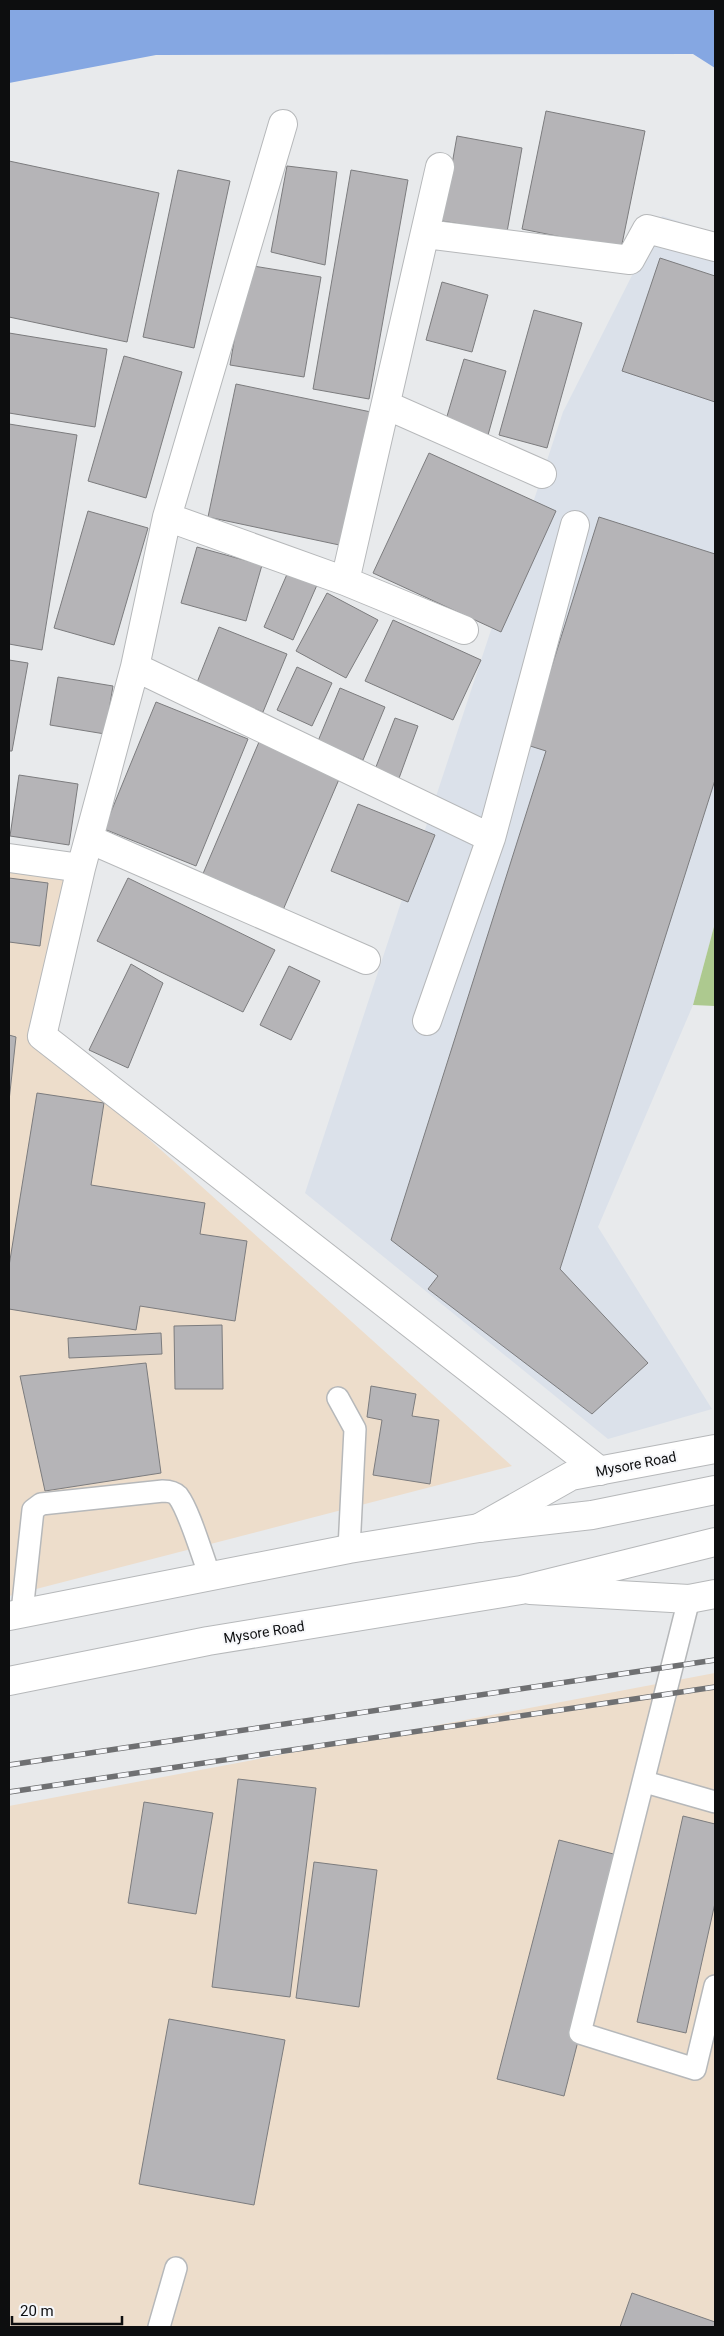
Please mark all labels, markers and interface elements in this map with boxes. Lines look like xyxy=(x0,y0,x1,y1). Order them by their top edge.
street label: Mysore Road xyxy=(594,1448,678,1480)
street label: Mysore Road xyxy=(222,1618,306,1646)
scale bar xyxy=(12,2294,122,2326)
text: 20 m xyxy=(20,2302,54,2320)

